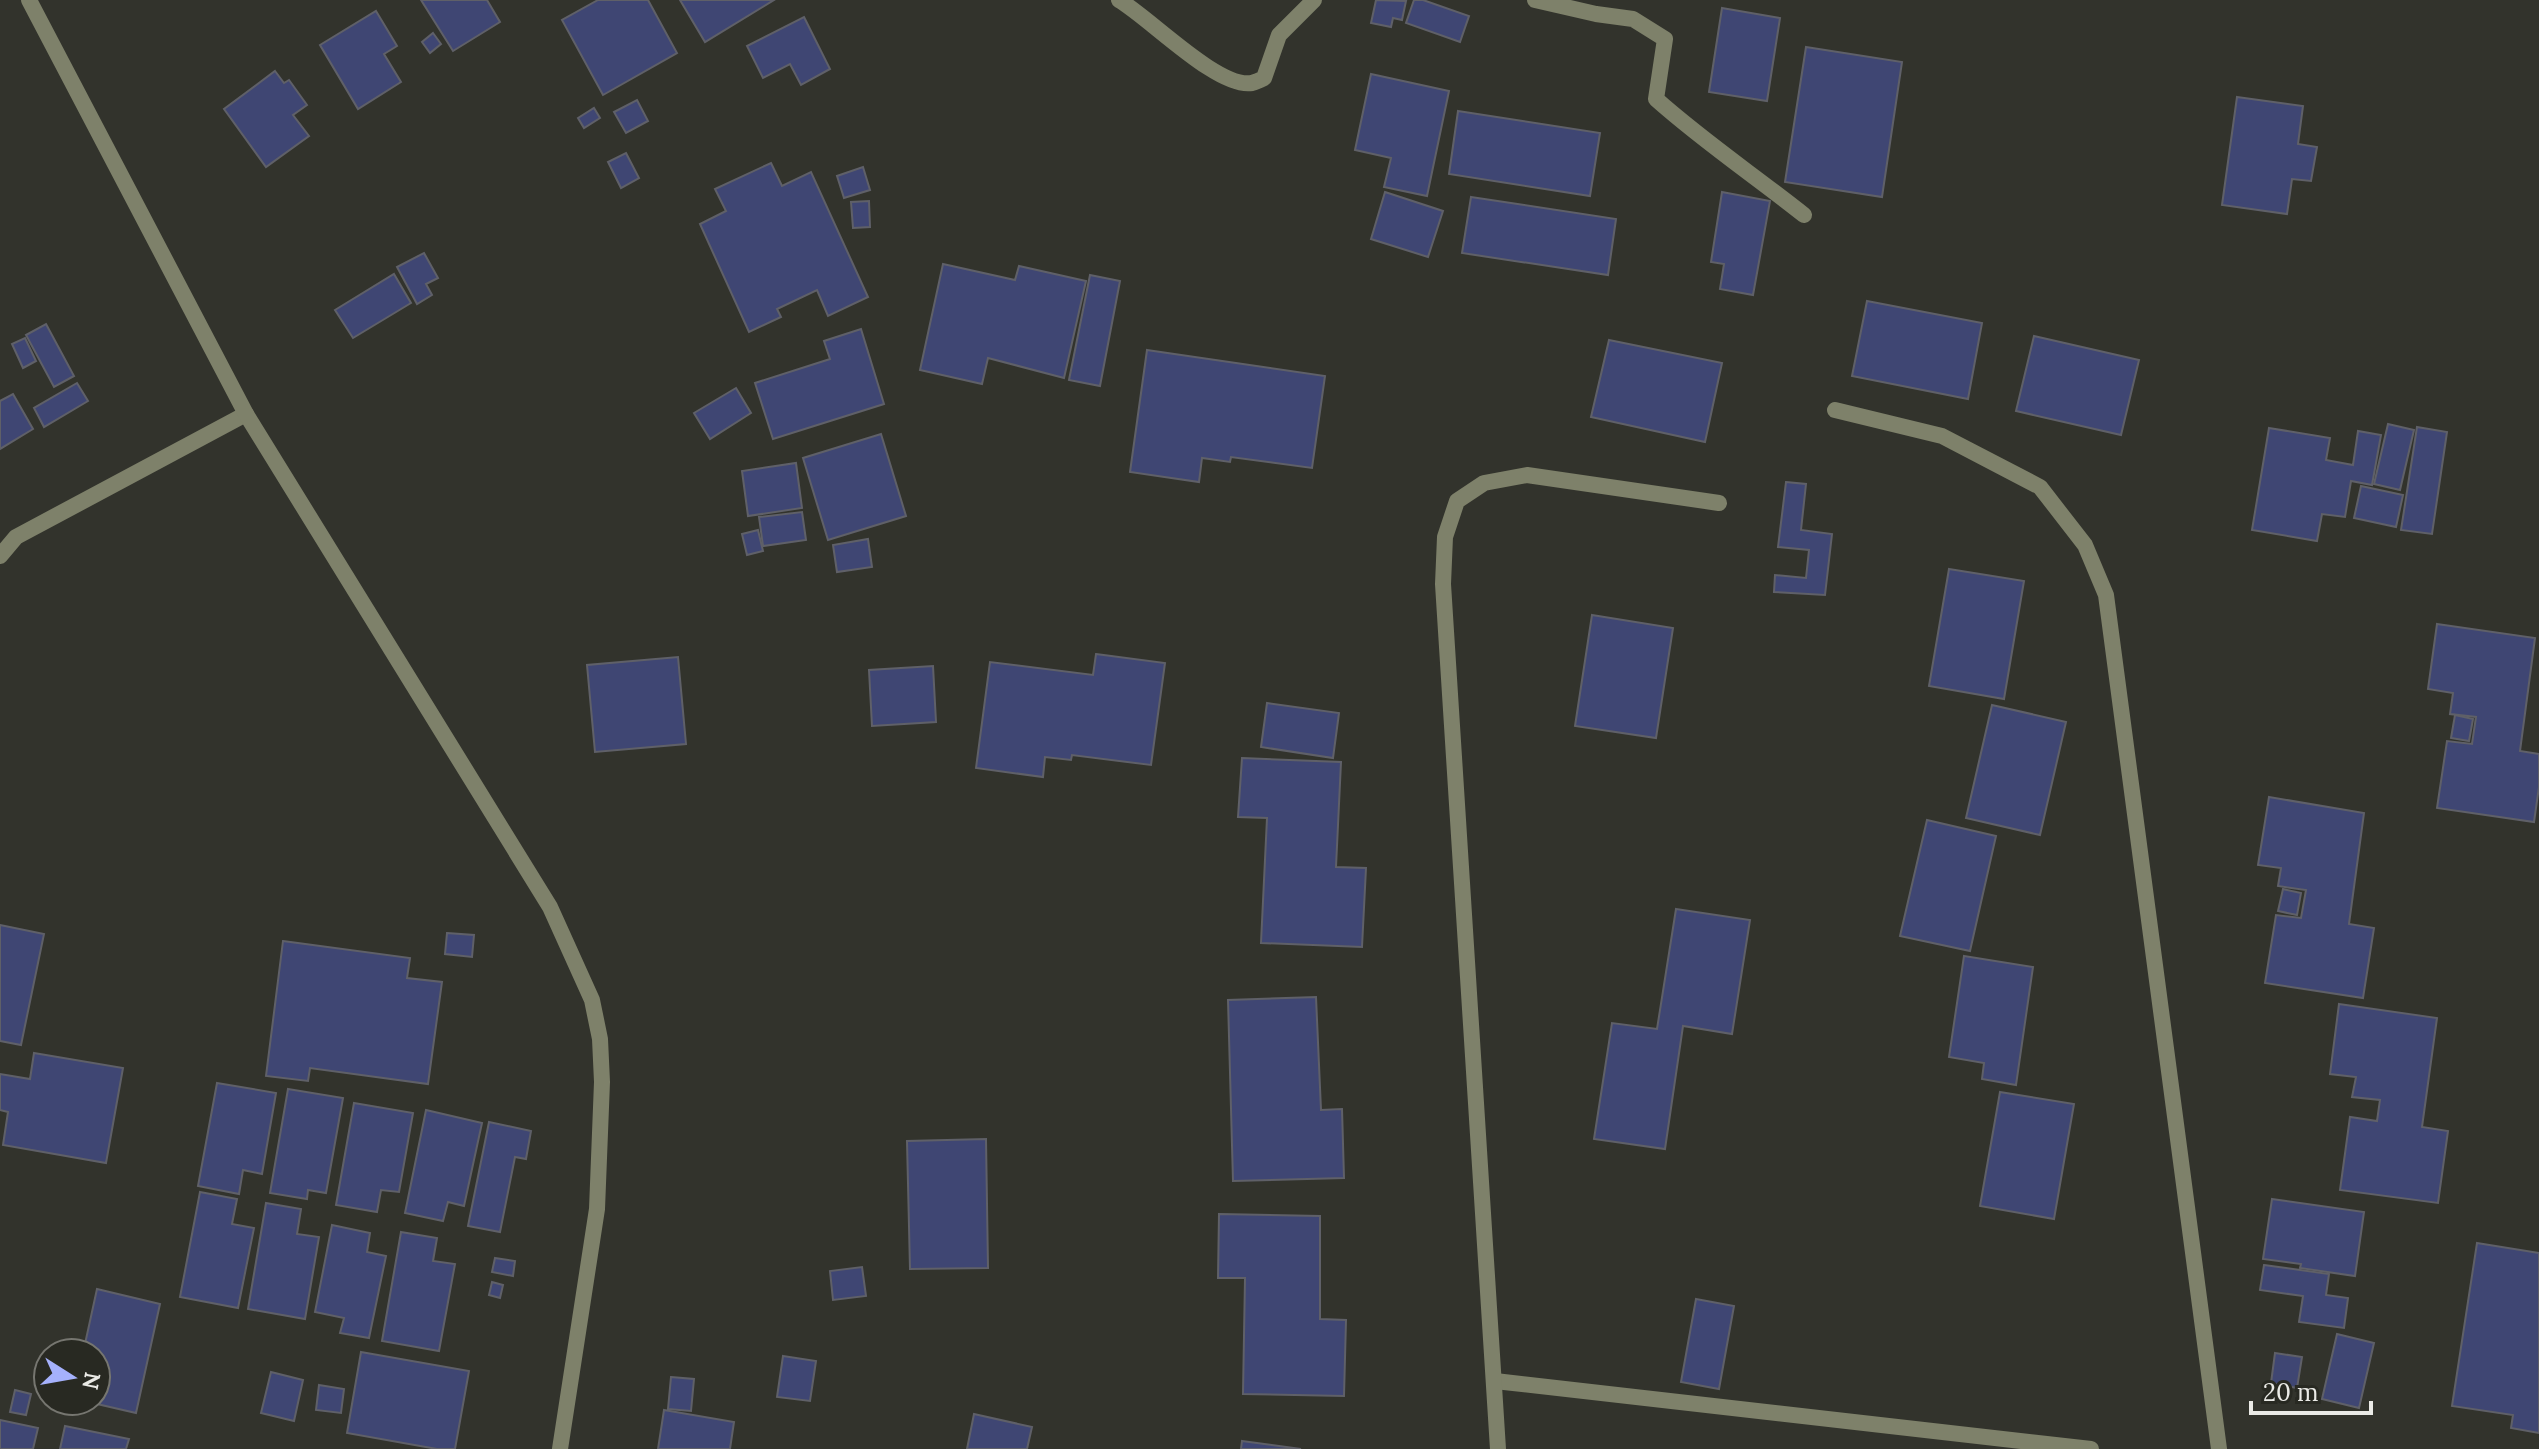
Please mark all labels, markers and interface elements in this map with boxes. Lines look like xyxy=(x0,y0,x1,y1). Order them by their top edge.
north arrow xyxy=(32,1337,112,1417)
scale bar xyxy=(2251,1365,2371,1415)
text: N xyxy=(76,1370,107,1392)
text: 20 m xyxy=(2263,1377,2319,1408)

